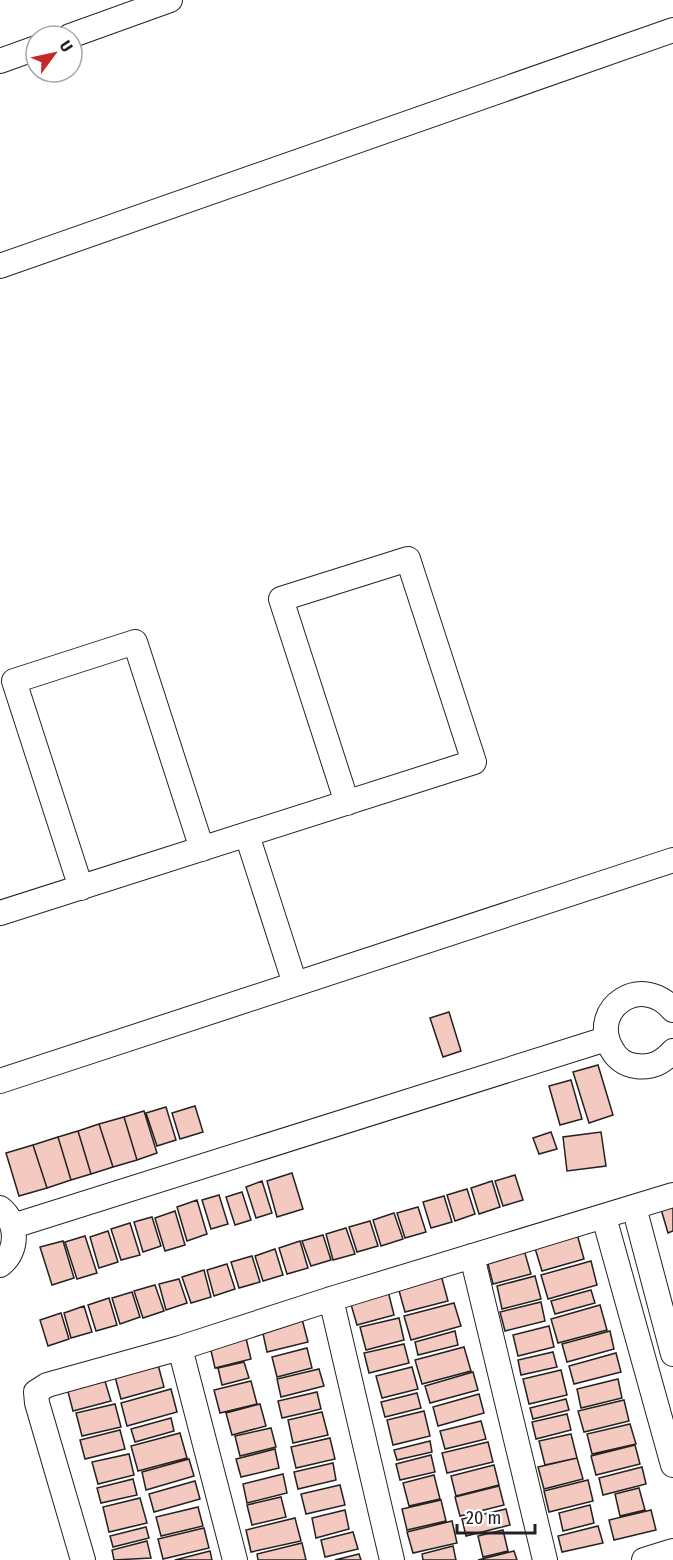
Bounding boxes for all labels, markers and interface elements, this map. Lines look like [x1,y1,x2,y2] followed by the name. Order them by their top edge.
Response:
[24,24,84,84] north arrow
[56,37,77,55] text: U
[457,1497,535,1535] scale bar
[466,1507,501,1529] text: 20 m

